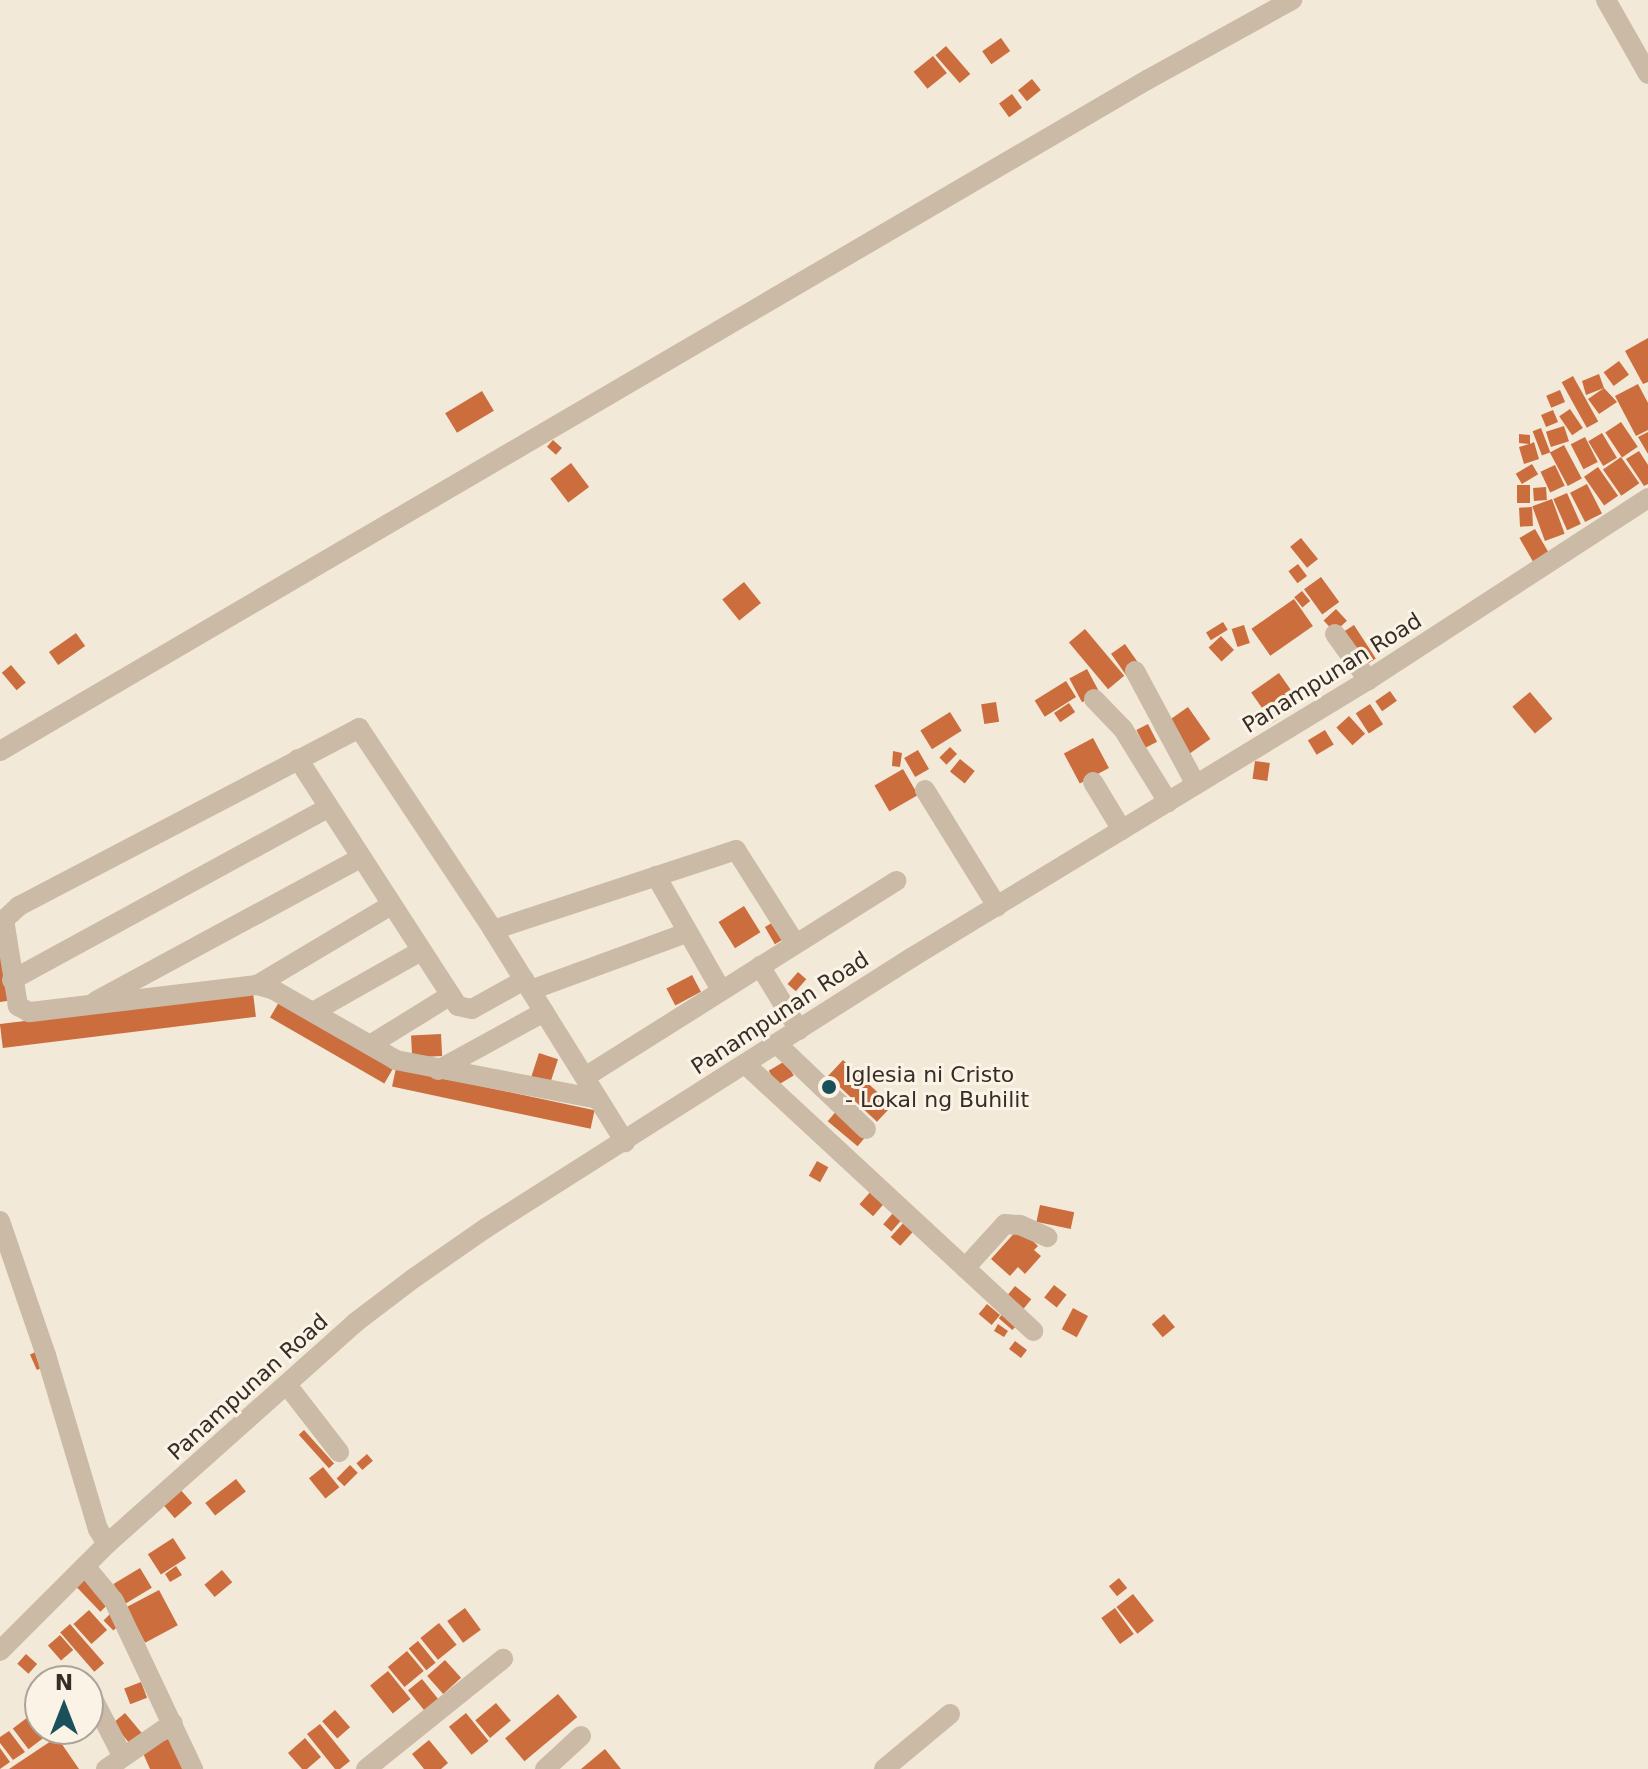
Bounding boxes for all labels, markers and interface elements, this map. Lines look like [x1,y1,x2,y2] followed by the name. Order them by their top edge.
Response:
[1238,607,1426,739] street label: Panampunan Road
[686,946,874,1080] street label: Panampunan Road
[845,1061,1029,1112] place label: Iglesia ni Cristo - Lokal ng Buhilit
[820,1078,838,1096] marker: Iglesia ni Cristo - Lokal ng Buhilit
[163,1308,333,1466] street label: Panampunan Road
[24,1665,104,1745] north arrow
[55,1670,73,1695] text: N

